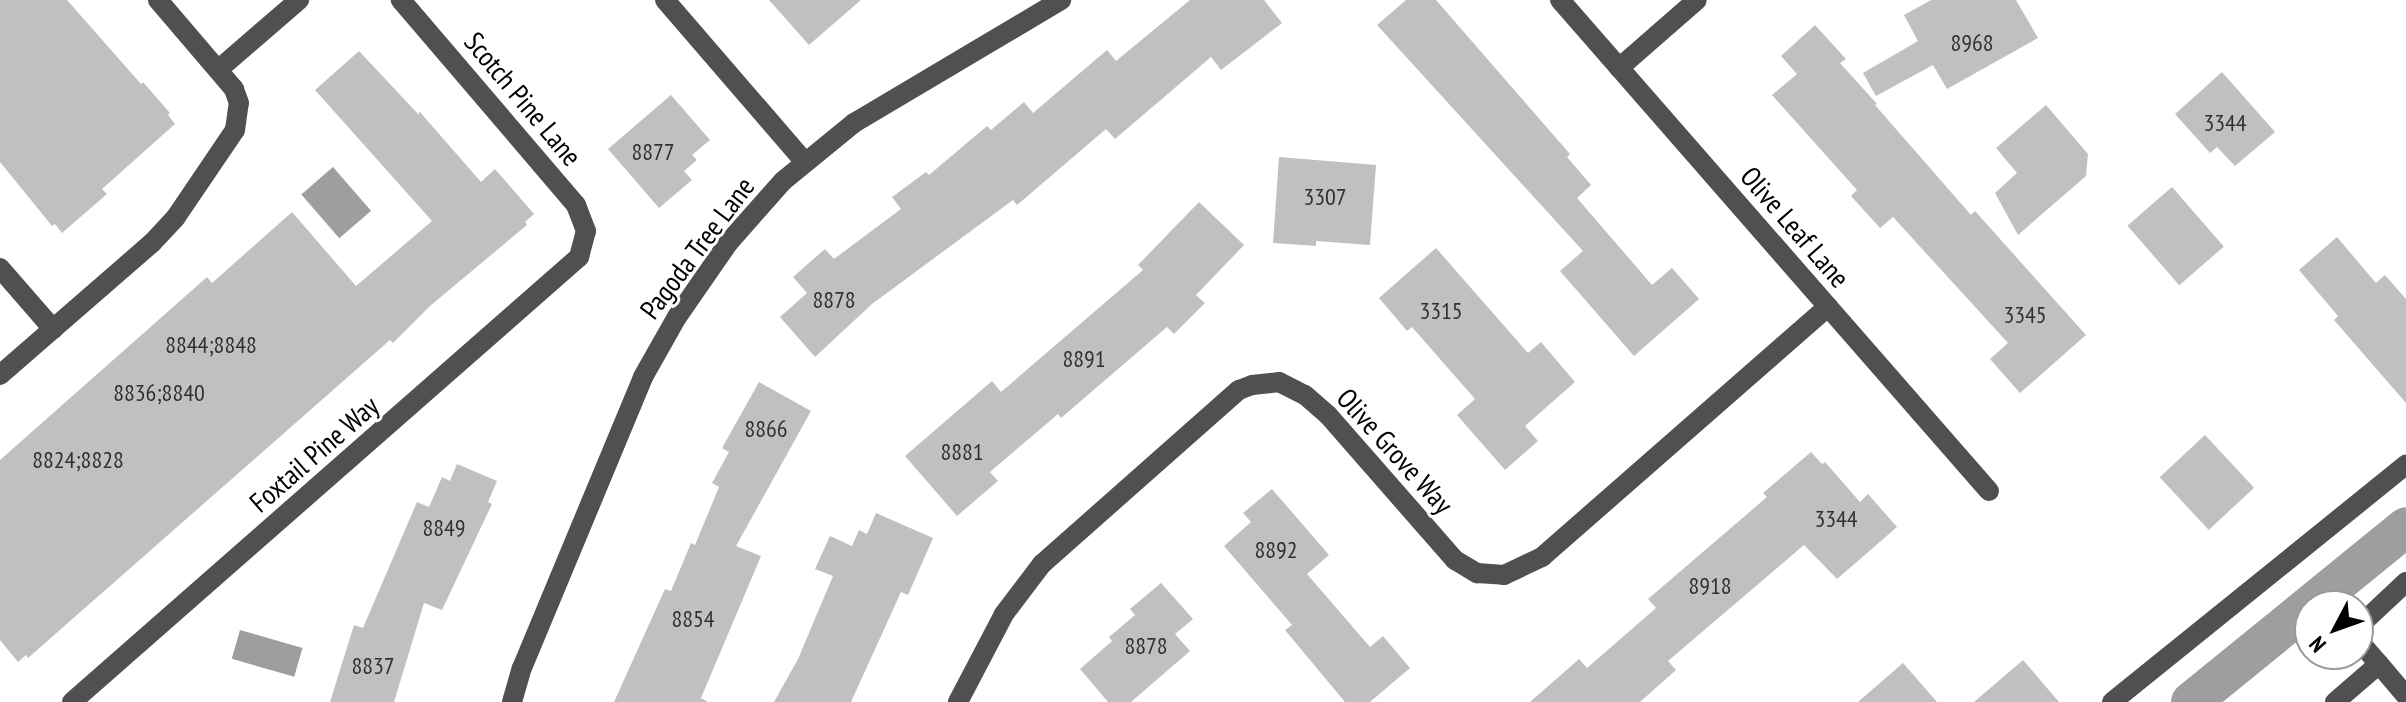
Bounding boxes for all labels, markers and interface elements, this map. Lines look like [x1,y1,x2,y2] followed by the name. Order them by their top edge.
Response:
[457,25,589,173] street label: Scotch Pine Lane
[1950,29,1994,57] house number: 8968
[2203,109,2247,137] house number: 3344
[631,138,675,166] house number: 8877
[1733,160,1857,294] street label: Olive Leaf Lane
[633,170,761,326] street label: Pagoda Tree Lane
[1303,183,1347,211] house number: 3307
[812,286,856,314] house number: 8878
[1419,297,1463,325] house number: 3315
[2003,301,2047,329] house number: 3345
[165,331,257,359] house number: 8844;8848
[1062,345,1106,373] house number: 8891
[113,379,205,407] house number: 8836;8840
[1330,381,1460,521] street label: Olive Grove Way
[243,389,385,519] street label: Foxtail Pine Way
[744,415,788,443] house number: 8866
[940,438,984,466] house number: 8881
[32,446,124,474] house number: 8824;8828
[1814,505,1858,533] house number: 3344
[422,514,466,542] house number: 8849
[1254,536,1298,564] house number: 8892
[1688,572,1732,600] house number: 8918
[2294,590,2374,670] north arrow
[671,605,715,633] house number: 8854
[2303,631,2332,658] text: N
[1124,632,1168,660] house number: 8878
[351,652,395,680] house number: 8837

